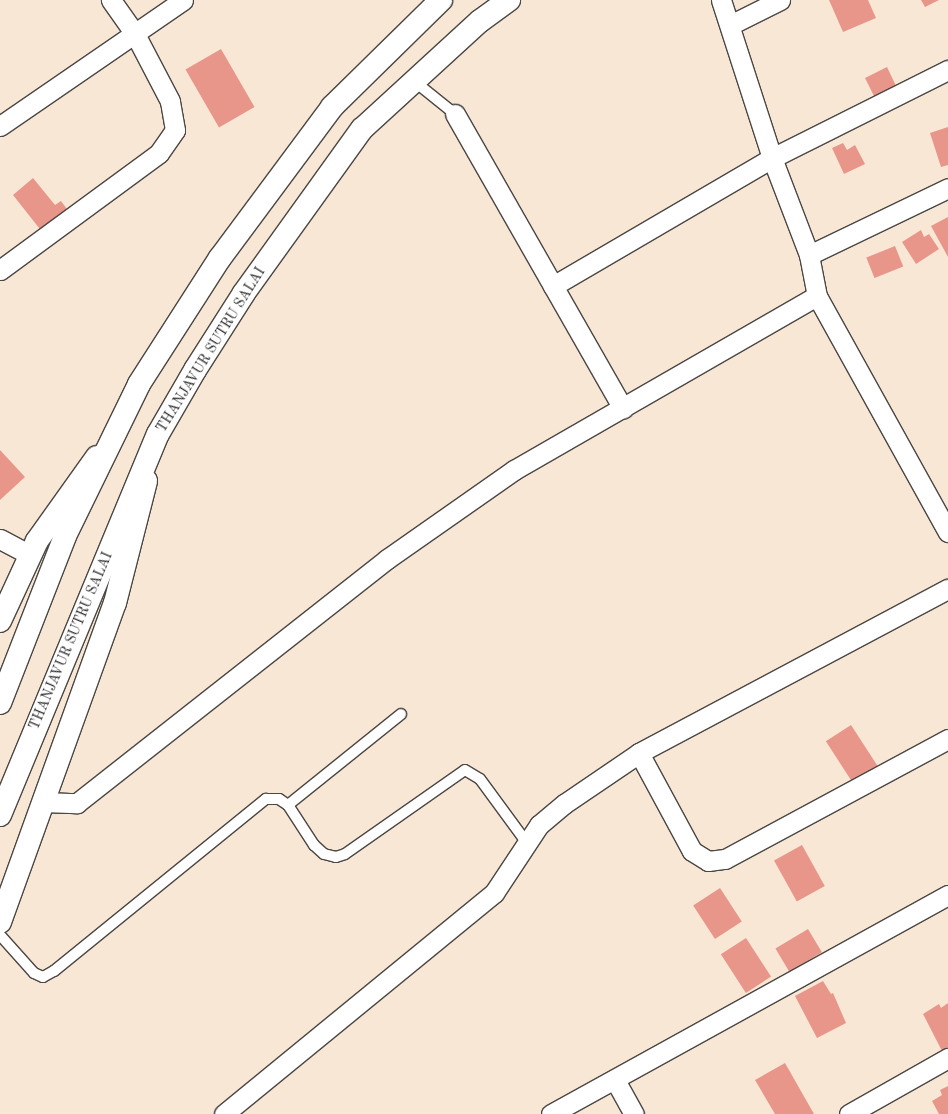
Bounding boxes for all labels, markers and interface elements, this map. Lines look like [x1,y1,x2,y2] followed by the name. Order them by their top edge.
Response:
[153,264,269,436] street label: THANJAVUR SUTRU SALAI
[26,550,116,732] street label: THANJAVUR SUTRU SALAI

